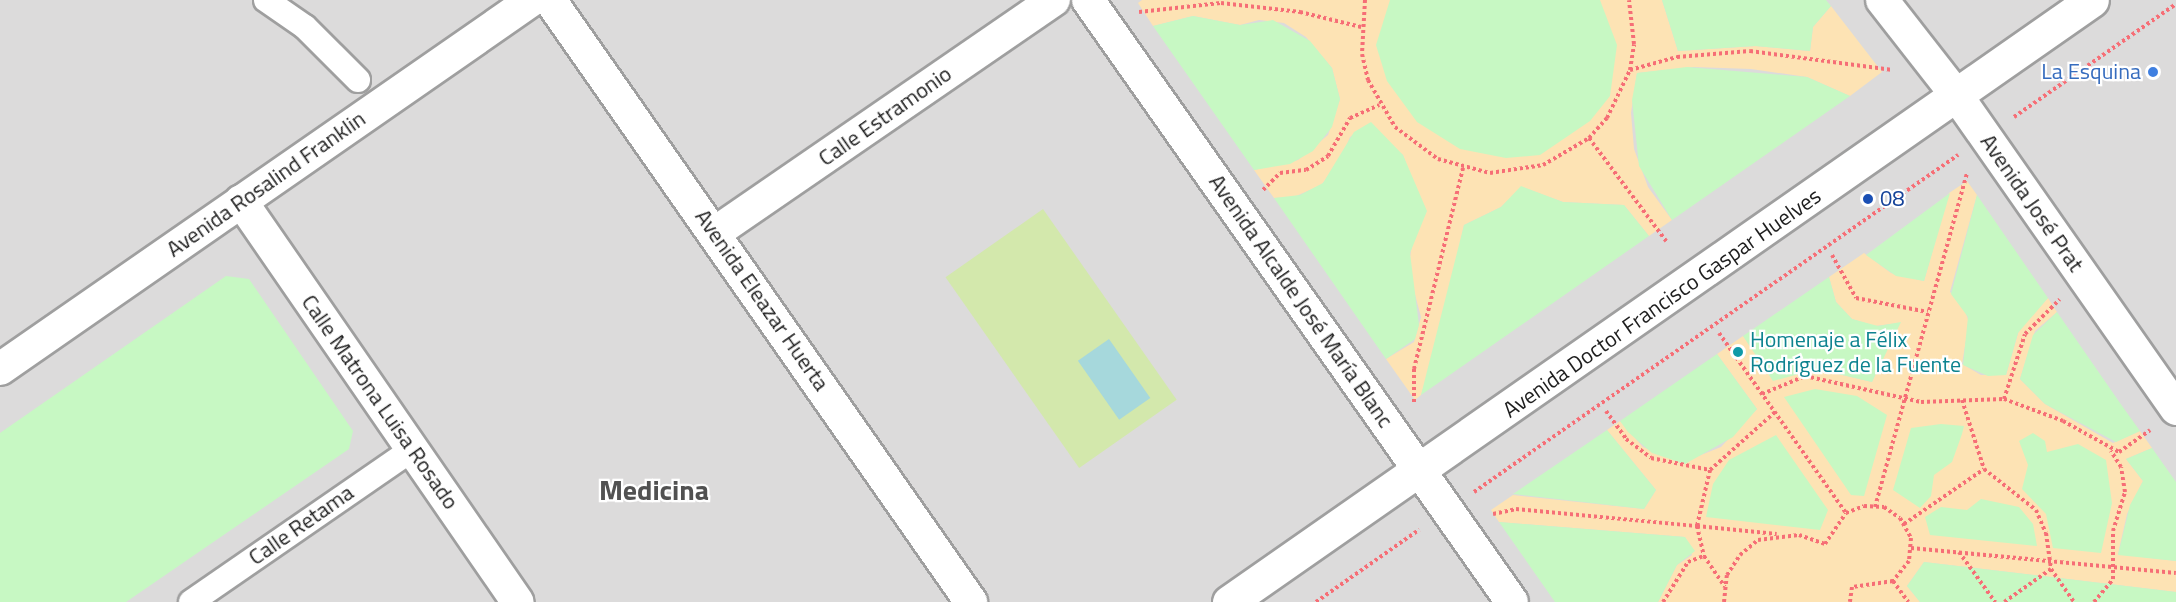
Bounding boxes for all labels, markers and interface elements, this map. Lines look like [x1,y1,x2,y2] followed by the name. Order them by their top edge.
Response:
[2041,59,2141,85] place label: La Esquina
[813,60,957,172] street label: Calle Estramonio
[2146,65,2160,79] marker: La Esquina
[162,105,370,263] street label: Avenida Rosalind Franklin
[1975,129,2089,277] street label: Avenida José Prat
[1203,169,1399,433] street label: Avenida Alcalde José María Blanc
[1498,183,1826,423] street label: Avenida Doctor Francisco Gaspar Huelves
[1880,186,1905,212] place label: 08
[1861,192,1875,206] marker: 08
[689,204,835,396] street label: Avenida Eleazar Huerta
[296,290,464,514] street label: Calle Matrona Luisa Rosado
[1750,326,1961,378] place label: Homenaje a Félix Rodríguez de la Fuente
[1731,345,1745,359] marker: Homenaje a Félix Rodríguez de la Fuente
[599,473,709,507] district label: Medicina
[244,479,358,571] street label: Calle Retama

